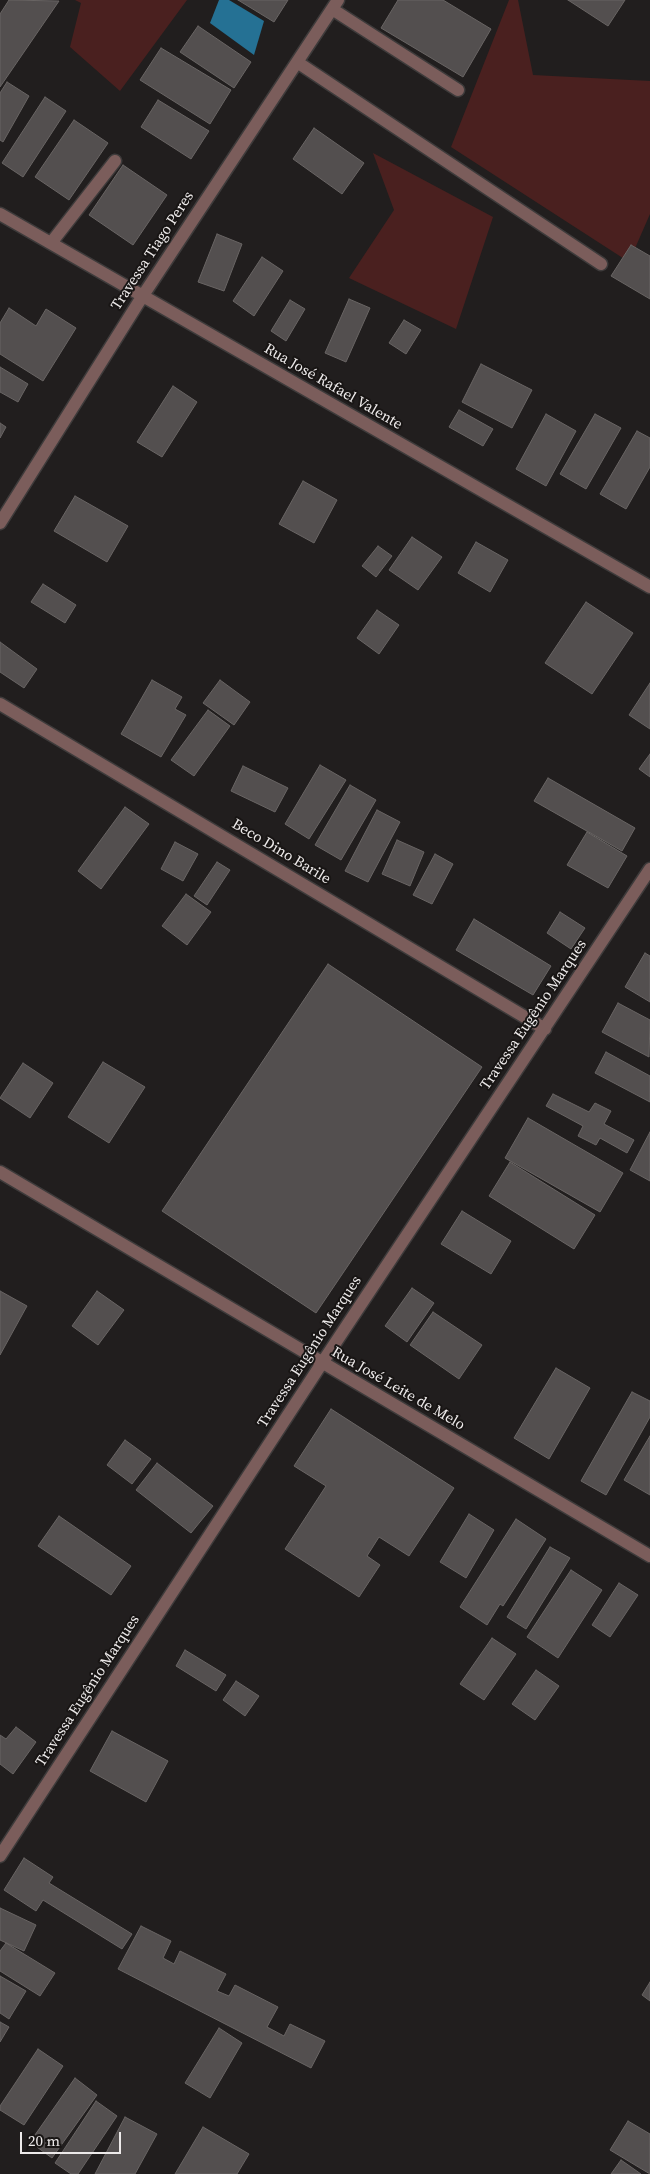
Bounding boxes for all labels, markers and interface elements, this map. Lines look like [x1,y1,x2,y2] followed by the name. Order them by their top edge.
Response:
[108,188,198,314] street label: Travessa Tiago Peres
[261,340,405,434] street label: Rua José Rafael Valente
[228,815,334,889] street label: Beco Dino Barile
[477,936,591,1094] street label: Travessa Eugênio Marques
[254,1273,366,1431] street label: Travessa Eugênio Marques
[328,1343,468,1435] street label: Rua José Leite de Melo
[32,1612,144,1770] street label: Travessa Eugênio Marques
[22,2122,124,2154] scale bar
[28,2130,60,2151] text: 20 m

